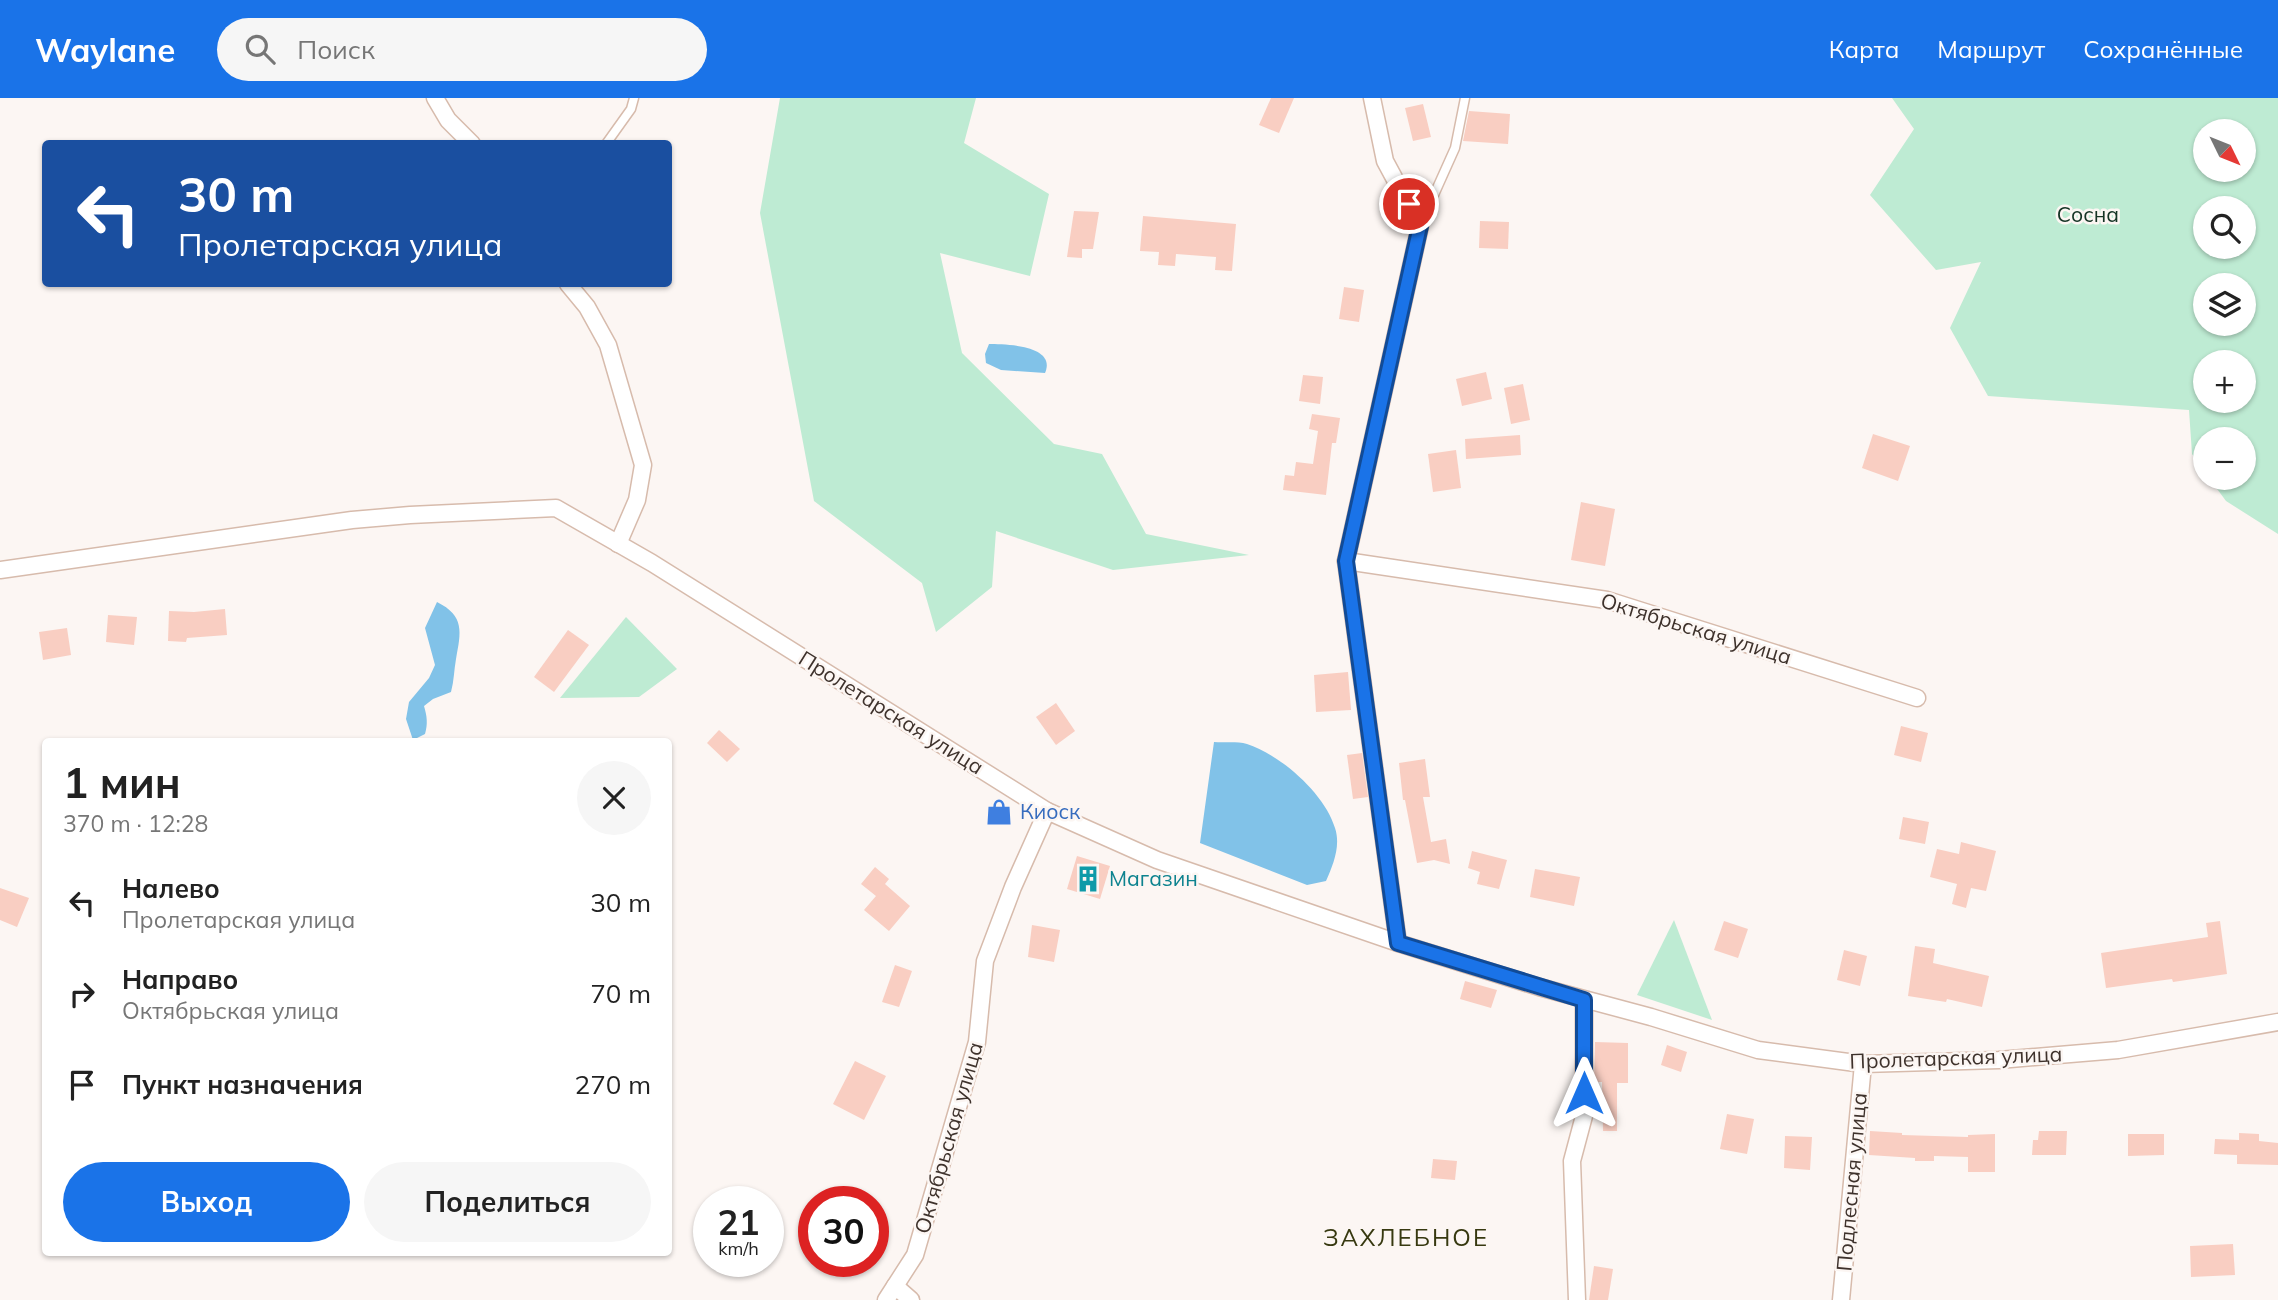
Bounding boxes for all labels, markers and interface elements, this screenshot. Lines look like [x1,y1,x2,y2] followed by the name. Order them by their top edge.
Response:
[217,18,707,81] search box
[35,29,175,70] text: Waylane
[241,30,279,68] icon: search
[297,33,375,66] text: Поиск
[1829,34,1899,64] text: Карта
[1937,34,2045,64] text: Маршрут
[2083,34,2243,64] text: Сохранённые
[2193,119,2256,182] north arrow
[2193,119,2256,490] map controls
[178,163,294,224] text: 30 m
[63,168,154,259] icon: left
[1379,174,1439,234] pin
[1390,185,1428,223] icon: arrive
[2193,196,2256,259] button: search
[2057,201,2119,227] park label: Сосна
[178,224,502,264] text: Пролетарская улица
[2193,273,2256,336] button: layers
[2193,350,2256,413] button: +
[2193,427,2256,490] button: −
[1598,587,1795,669] street label: Октябрьская улица
[794,645,989,780] street label: Пролетарская улица
[63,756,181,809] text: 1 мин
[577,761,651,835] button: close
[984,797,1014,827] shop icon: Киоск
[1020,798,1081,824] place label: Киоск
[63,809,208,838] text: 370 m · 12:28
[1073,864,1103,894] building icon: Магазин
[1109,865,1198,891] place label: Магазин
[122,872,220,905] text: Налево
[63,884,101,922] icon: left
[590,886,651,919] text: 30 m
[122,905,355,934] text: Пролетарская улица
[122,963,238,996] text: Направо
[63,975,101,1013] icon: right
[590,977,651,1010] text: 70 m
[122,996,339,1025] text: Октябрьская улица
[908,1039,988,1237] street label: Октябрьская улица
[1849,1040,2063,1074] street label: Пролетарская улица
[1547,1056,1621,1130] position arrow
[63,1066,101,1104] icon: arrive
[122,1068,363,1101] text: Пункт назначения
[575,1068,651,1101] text: 270 m
[1830,1092,1872,1272] street label: Подлесная улица
[63,1162,350,1242] button: Выход
[364,1162,651,1242] button: Поделиться
[798,1186,889,1277] speed limit sign: 30
[717,1200,760,1244] text: 21
[1323,1222,1489,1252] district label: ЗАХЛЕБНОЕ
[718,1237,759,1260] text: km/h

